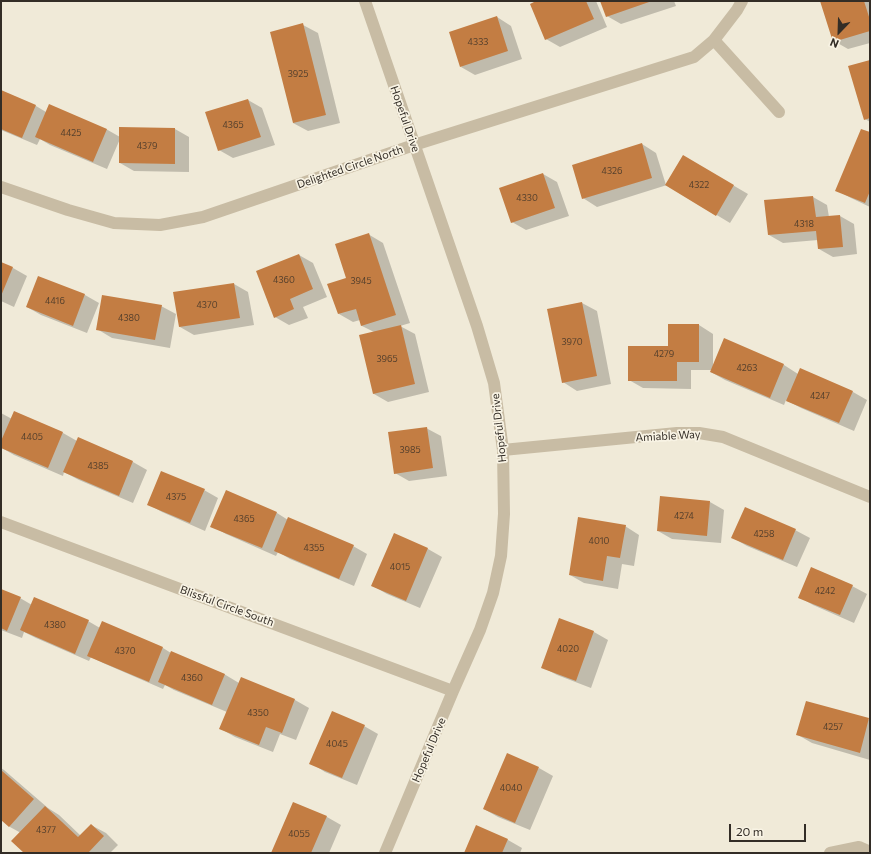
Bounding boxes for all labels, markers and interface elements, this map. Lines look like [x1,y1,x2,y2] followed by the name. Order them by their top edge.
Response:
[819,12,859,52] north arrow
[828,36,840,51] text: N
[468,37,488,47] house number: 4333
[288,69,308,79] house number: 3925
[388,84,422,154] street label: Hopeful Drive
[222,120,244,130] house number: 4365
[61,128,81,138] house number: 4425
[137,141,157,151] house number: 4379
[295,143,405,191] street label: Delighted Circle North
[602,166,622,176] house number: 4326
[689,180,709,190] house number: 4322
[516,193,538,203] house number: 4330
[794,219,814,229] house number: 4318
[273,275,295,285] house number: 4360
[350,276,372,286] house number: 3945
[45,296,65,306] house number: 4416
[196,300,218,310] house number: 4370
[118,313,140,323] house number: 4380
[561,337,583,347] house number: 3970
[654,349,674,359] house number: 4279
[376,354,398,364] house number: 3965
[737,363,757,373] house number: 4263
[810,391,830,401] house number: 4247
[489,393,509,463] street label: Hopeful Drive
[635,428,701,444] street label: Amiable Way
[21,432,43,442] house number: 4405
[399,445,421,455] house number: 3985
[87,461,109,471] house number: 4385
[166,492,186,502] house number: 4375
[674,511,694,521] house number: 4274
[233,514,255,524] house number: 4365
[754,529,774,539] house number: 4258
[589,536,609,546] house number: 4010
[304,543,324,553] house number: 4355
[390,562,410,572] house number: 4015
[178,583,276,629] street label: Blissful Circle South
[815,586,835,596] house number: 4242
[44,620,66,630] house number: 4380
[557,644,579,654] house number: 4020
[114,646,136,656] house number: 4370
[181,673,203,683] house number: 4360
[247,708,269,718] house number: 4350
[409,716,449,784] street label: Hopeful Drive
[823,722,843,732] house number: 4257
[326,739,348,749] house number: 4045
[500,783,522,793] house number: 4040
[731,816,808,842] scale bar
[736,824,763,838] text: 20 m
[36,825,56,835] house number: 4377
[288,829,310,839] house number: 4055

